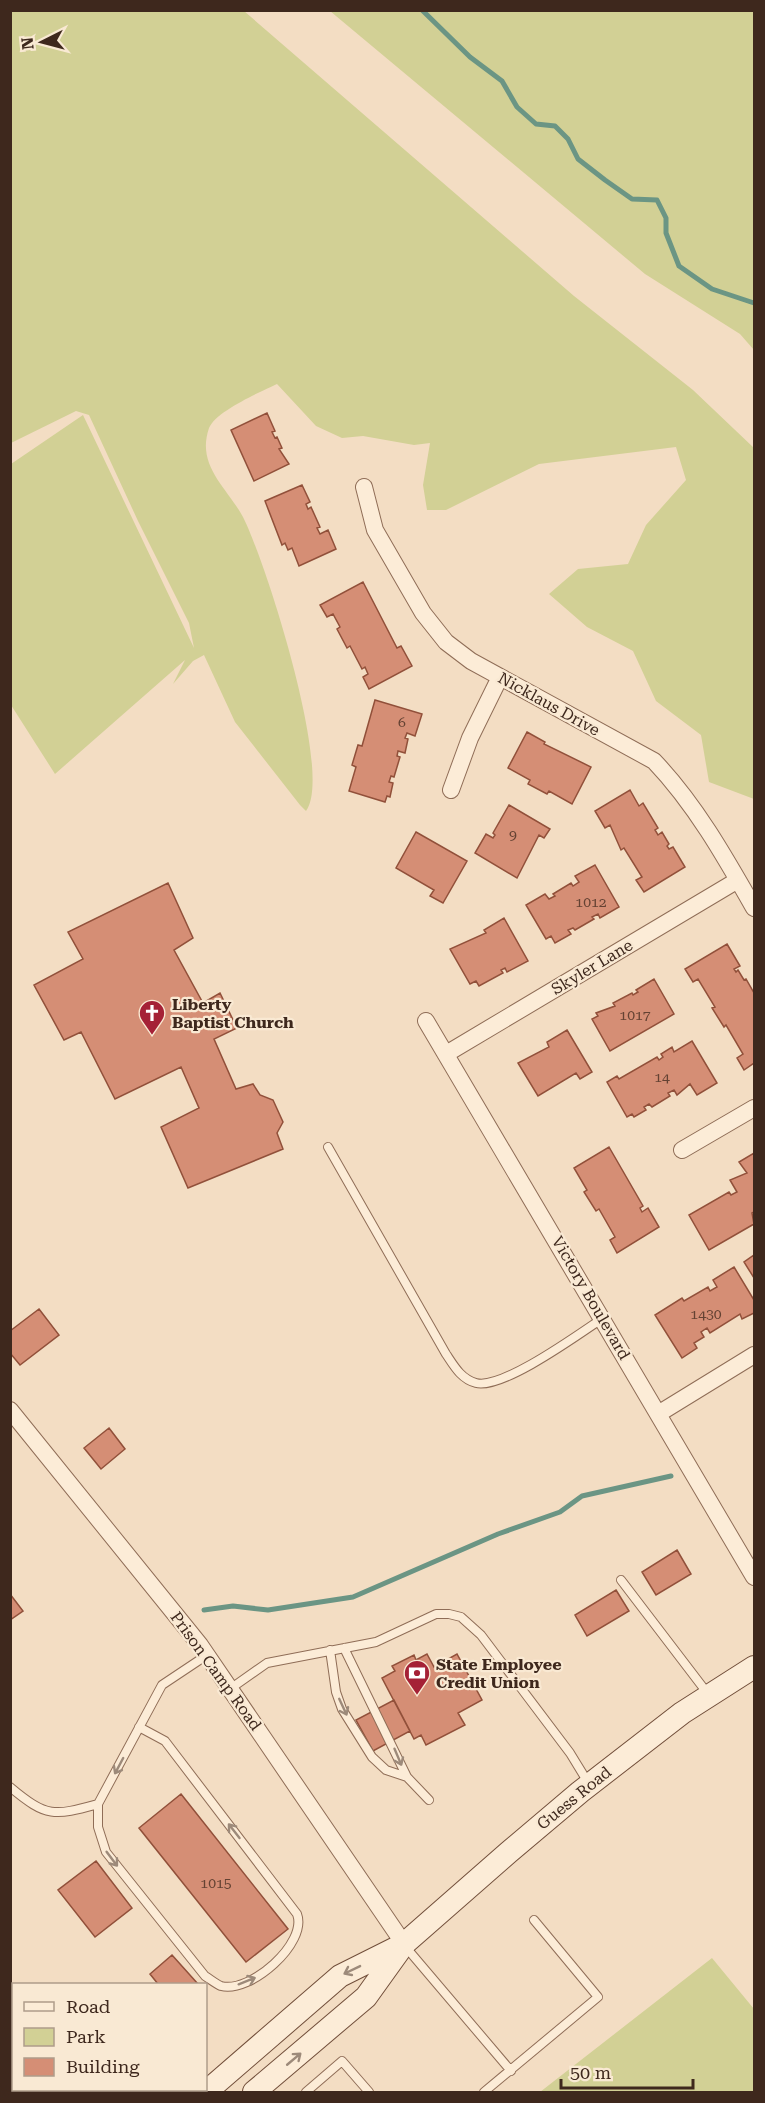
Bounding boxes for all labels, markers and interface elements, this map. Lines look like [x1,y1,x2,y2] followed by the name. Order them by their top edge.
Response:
[12,12,72,72] north arrow
[17,36,38,51] text: N
[495,668,603,740] street label: Nicklaus Drive
[398,714,406,730] house number: 6
[509,827,517,843] house number: 9
[575,894,607,910] house number: 1012
[548,935,636,999] street label: Skyler Lane
[172,995,294,1032] place label: Liberty Baptist Church
[137,998,167,1036] church icon: Liberty Baptist Church
[619,1007,651,1023] house number: 1017
[654,1069,670,1085] house number: 14
[548,1233,634,1363] street label: Victory Boulevard
[690,1306,722,1322] house number: 1430
[166,1608,266,1734] street label: Prison Camp Road
[436,1655,562,1692] place label: State Employee Credit Union
[402,1658,432,1696] bank icon: State Employee Credit Union
[337,1698,349,1716] one-way arrow
[393,1747,404,1765] one-way arrow
[113,1756,124,1774] one-way arrow
[533,1762,615,1834] street label: Guess Road
[228,1823,241,1839] one-way arrow
[106,1851,119,1867] one-way arrow
[200,1875,232,1891] house number: 1015
[343,1965,361,1977] one-way arrow
[238,1975,256,1986] one-way arrow
[12,1983,207,2091] legend
[66,1996,111,2017] text: Road
[66,2026,106,2047] text: Park
[286,2052,302,2065] one-way arrow
[561,2052,693,2090] scale bar
[66,2056,140,2077] text: Building
[570,2062,611,2083] text: 50 m

